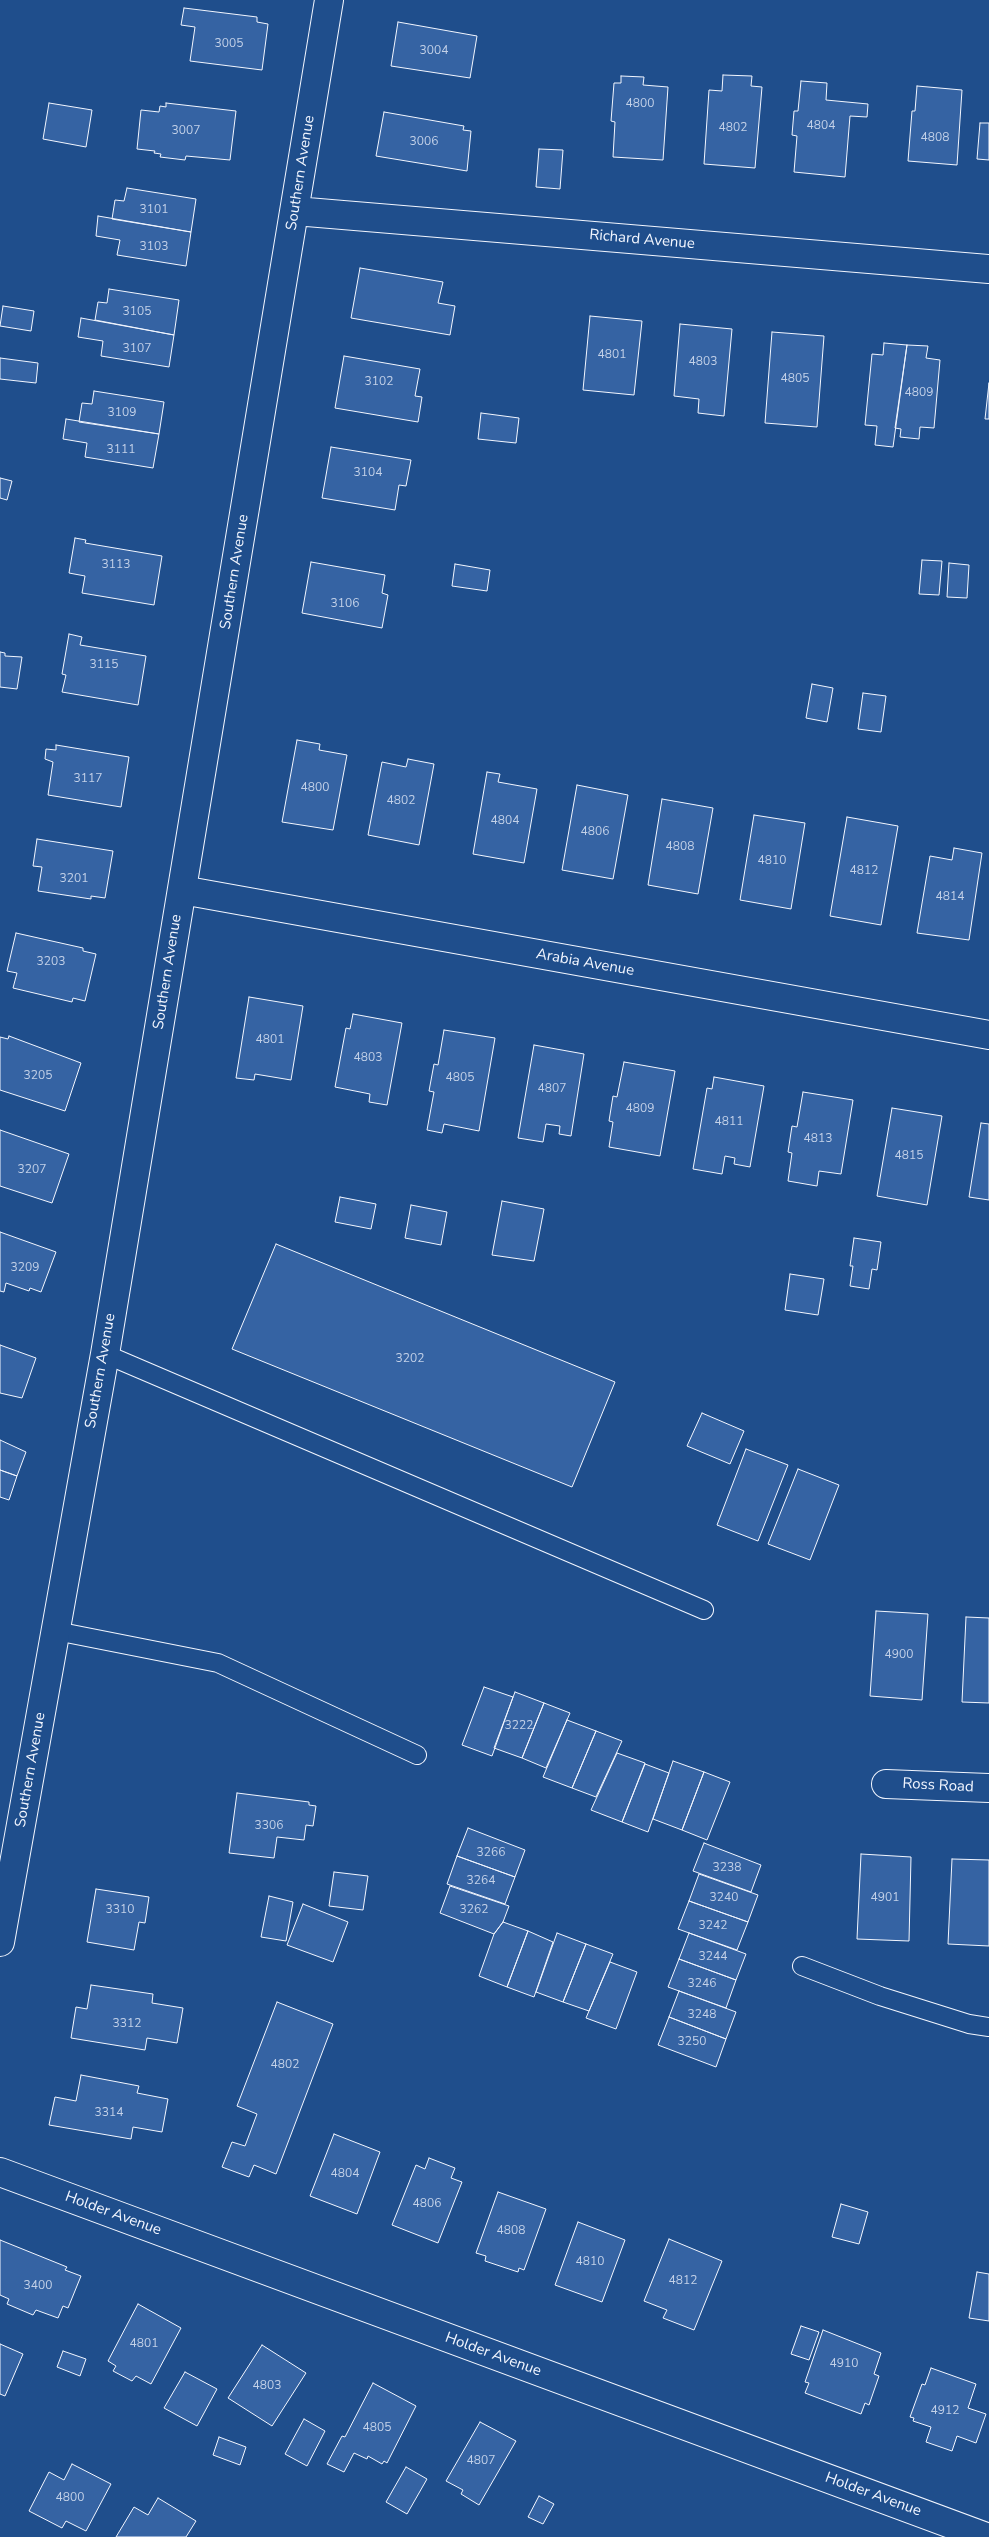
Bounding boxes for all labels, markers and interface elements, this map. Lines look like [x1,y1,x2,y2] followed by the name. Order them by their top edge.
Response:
[215,37,243,51] house number: 3005
[420,44,448,58] house number: 3004
[626,97,654,111] house number: 4800
[283,114,319,232] street label: Southern Avenue
[807,119,835,133] house number: 4804
[719,121,747,135] house number: 4802
[172,124,200,138] house number: 3007
[921,131,949,145] house number: 4808
[410,135,438,149] house number: 3006
[140,203,168,217] house number: 3101
[588,226,696,254] street label: Richard Avenue
[140,240,168,254] house number: 3103
[123,305,151,319] house number: 3105
[123,342,151,356] house number: 3107
[598,348,626,362] house number: 4801
[689,355,717,369] house number: 4803
[781,372,809,386] house number: 4805
[365,375,393,389] house number: 3102
[905,386,933,400] house number: 4809
[108,406,136,420] house number: 3109
[107,443,135,457] house number: 3111
[354,466,382,480] house number: 3104
[217,513,253,631] street label: Southern Avenue
[102,558,130,572] house number: 3113
[331,597,359,611] house number: 3106
[90,658,118,672] house number: 3115
[74,772,102,786] house number: 3117
[301,781,329,795] house number: 4800
[387,794,415,808] house number: 4802
[491,814,519,828] house number: 4804
[581,825,609,839] house number: 4806
[666,840,694,854] house number: 4808
[758,854,786,868] house number: 4810
[850,864,878,878] house number: 4812
[60,872,88,886] house number: 3201
[936,890,964,904] house number: 4814
[150,913,186,1031] street label: Southern Avenue
[535,946,635,980] street label: Arabia Avenue
[37,955,65,969] house number: 3203
[256,1033,284,1047] house number: 4801
[354,1051,382,1065] house number: 4803
[24,1069,52,1083] house number: 3205
[446,1071,474,1085] house number: 4805
[538,1082,566,1096] house number: 4807
[626,1102,654,1116] house number: 4809
[715,1115,743,1129] house number: 4811
[804,1132,832,1146] house number: 4813
[895,1149,923,1163] house number: 4815
[18,1163,46,1177] house number: 3207
[11,1261,39,1275] house number: 3209
[82,1312,120,1430] street label: Southern Avenue
[396,1352,424,1366] house number: 3202
[885,1648,913,1662] house number: 4900
[12,1711,50,1829] street label: Southern Avenue
[505,1719,533,1733] house number: 3222
[902,1775,974,1797] street label: Ross Road
[255,1819,283,1833] house number: 3306
[477,1846,505,1860] house number: 3266
[713,1861,741,1875] house number: 3238
[467,1874,495,1888] house number: 3264
[710,1891,738,1905] house number: 3240
[871,1891,899,1905] house number: 4901
[106,1903,134,1917] house number: 3310
[460,1903,488,1917] house number: 3262
[699,1919,727,1933] house number: 3242
[699,1950,727,1964] house number: 3244
[688,1977,716,1991] house number: 3246
[688,2008,716,2022] house number: 3248
[113,2017,141,2031] house number: 3312
[678,2035,706,2049] house number: 3250
[271,2058,299,2072] house number: 4802
[95,2106,123,2120] house number: 3314
[331,2167,359,2181] house number: 4804
[62,2188,164,2240] street label: Holder Avenue
[413,2197,441,2211] house number: 4806
[497,2224,525,2238] house number: 4808
[576,2255,604,2269] house number: 4810
[669,2274,697,2288] house number: 4812
[24,2279,52,2293] house number: 3400
[442,2329,544,2381] street label: Holder Avenue
[130,2337,158,2351] house number: 4801
[830,2357,858,2371] house number: 4910
[253,2379,281,2393] house number: 4803
[931,2404,959,2418] house number: 4912
[363,2421,391,2435] house number: 4805
[467,2454,495,2468] house number: 4807
[822,2469,924,2521] street label: Holder Avenue
[56,2491,84,2505] house number: 4800

